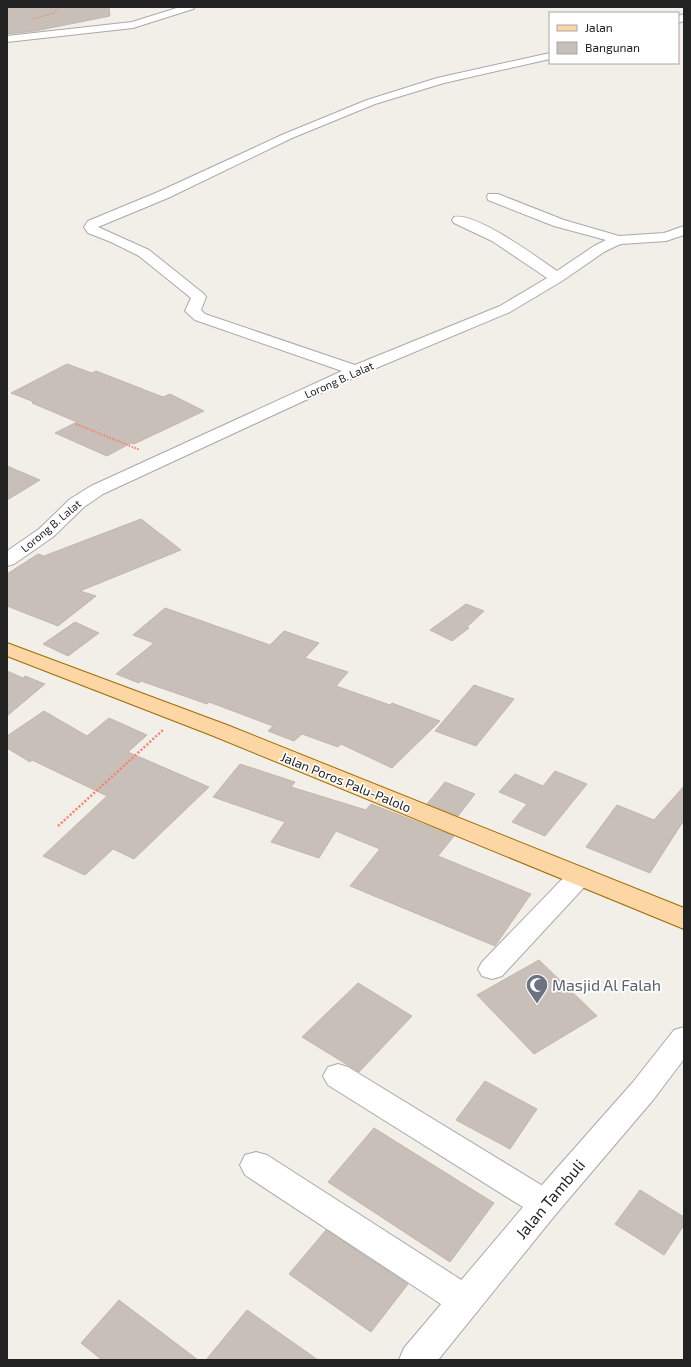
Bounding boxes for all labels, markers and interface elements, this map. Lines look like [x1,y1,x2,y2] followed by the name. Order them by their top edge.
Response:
[549,12,679,64] legend
[585,20,613,34] text: Jalan
[585,40,640,54] text: Bangunan
[302,358,375,401] street label: Lorong B. Lalat
[18,497,83,554] street label: Lorong B. Lalat
[279,749,413,815] street label: Jalan Poros Palu-Palolo
[524,972,550,1005] mosque icon: Masjid Al Falah
[552,975,661,995] place label: Masjid Al Falah
[511,1155,588,1242] street label: Jalan Tambuli

